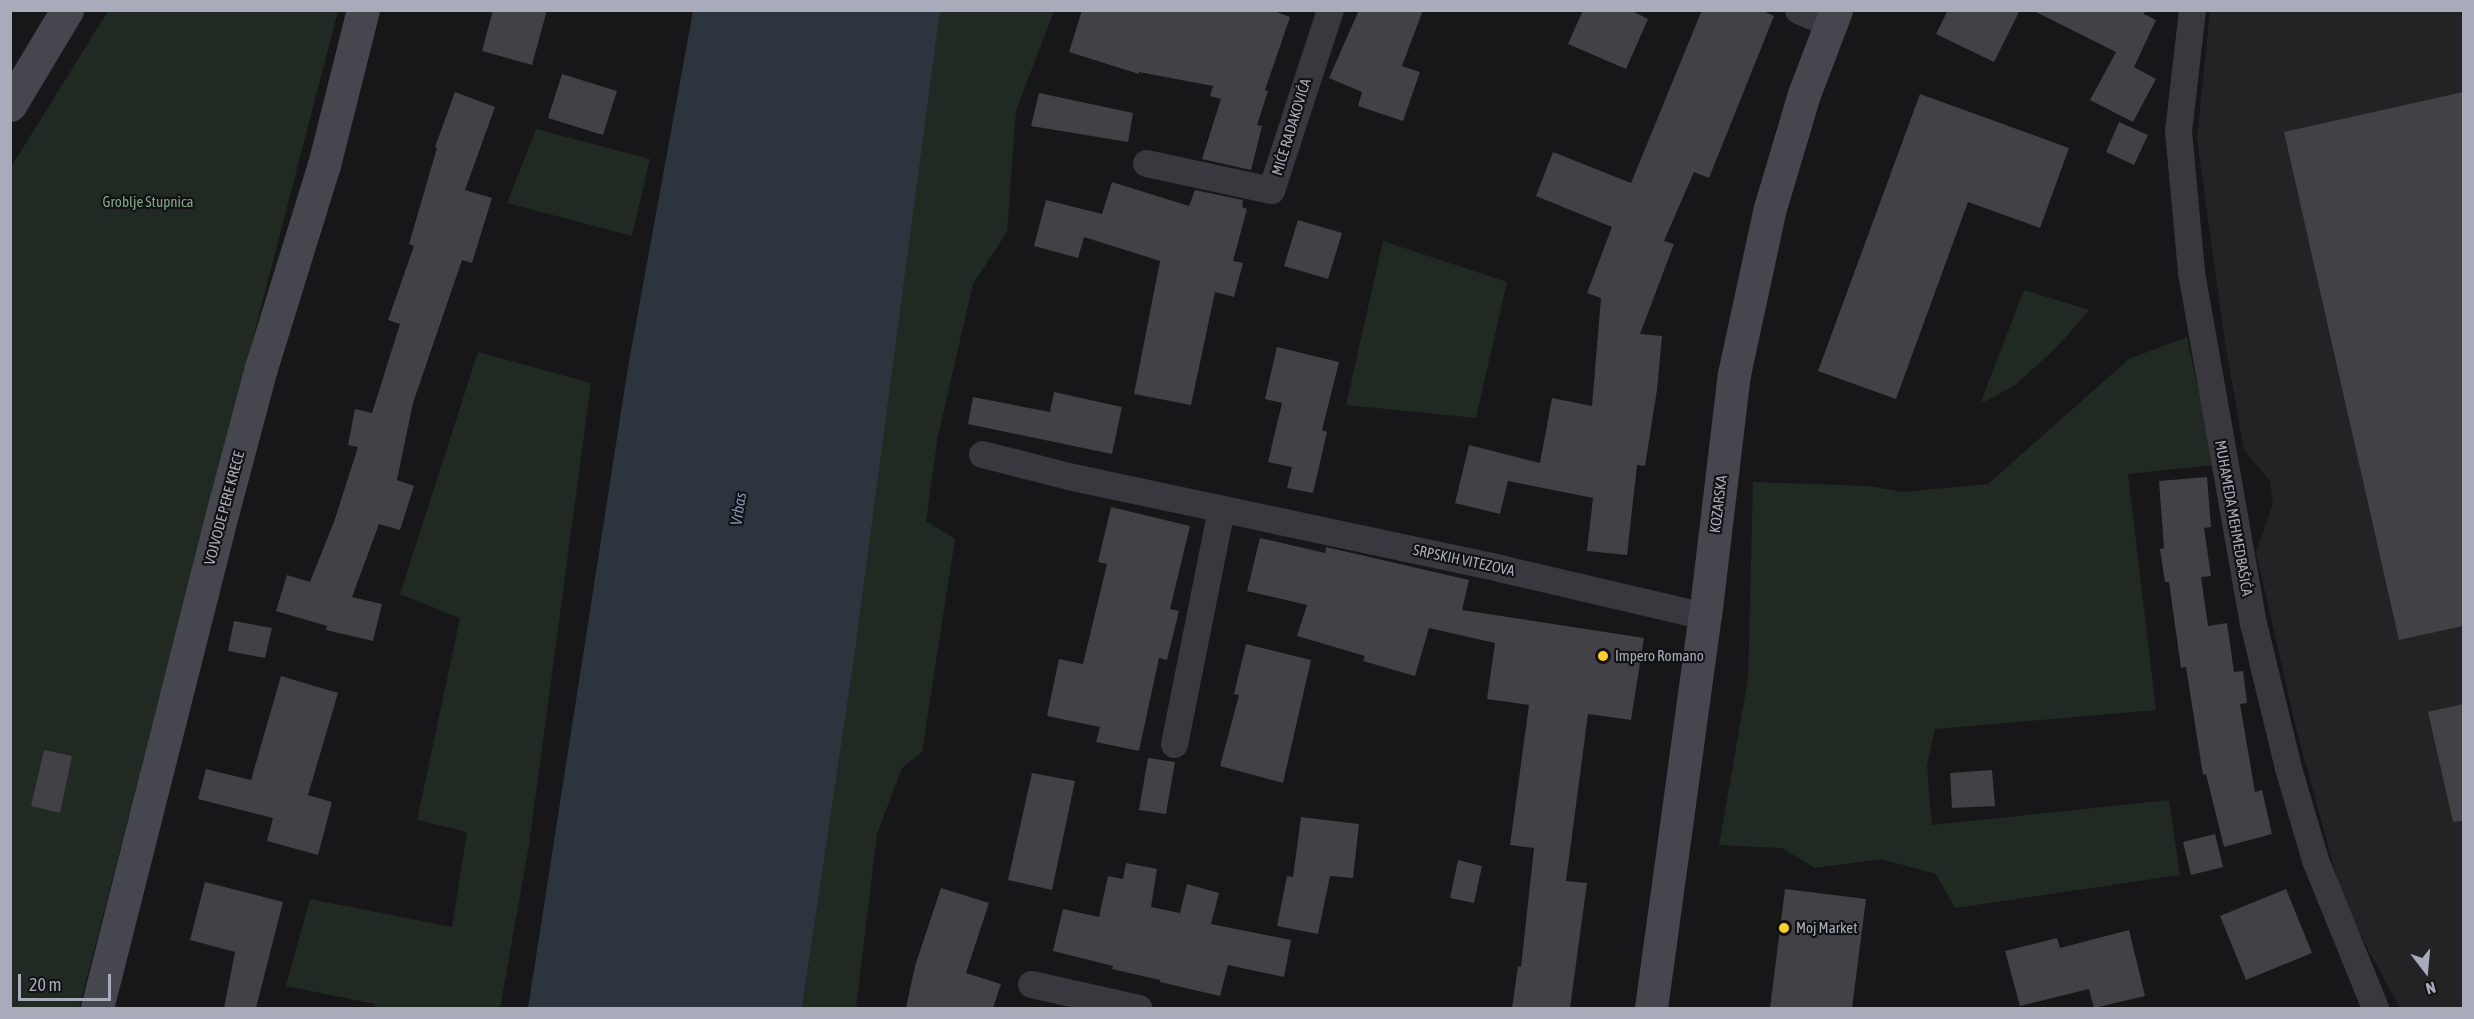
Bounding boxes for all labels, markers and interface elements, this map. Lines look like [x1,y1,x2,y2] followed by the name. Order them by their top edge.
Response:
[1268,76,1314,178] street label: MIĆE RADAKOVIĆA
[102,193,194,211] park label: Groblje Stupnica
[2211,439,2257,597] street label: MUHAMEDA MEHMEDBAŠIĆA
[200,449,248,567] street label: VOJVODE PERE KRECE
[1706,474,1730,534] street label: KOZARSKA
[726,491,750,527] water label: Vrbas
[1412,540,1516,580] street label: SRPSKIH VITEZOVA
[1615,647,1704,665] place label: Impero Romano
[1596,649,1610,663] marker: Impero Romano
[1796,919,1857,937] place label: Moj Market
[1777,921,1791,935] marker: Moj Market
[2396,941,2456,1001] north arrow
[21,962,114,1000] scale bar
[29,974,61,995] text: 20 m
[2424,978,2438,998] text: N

